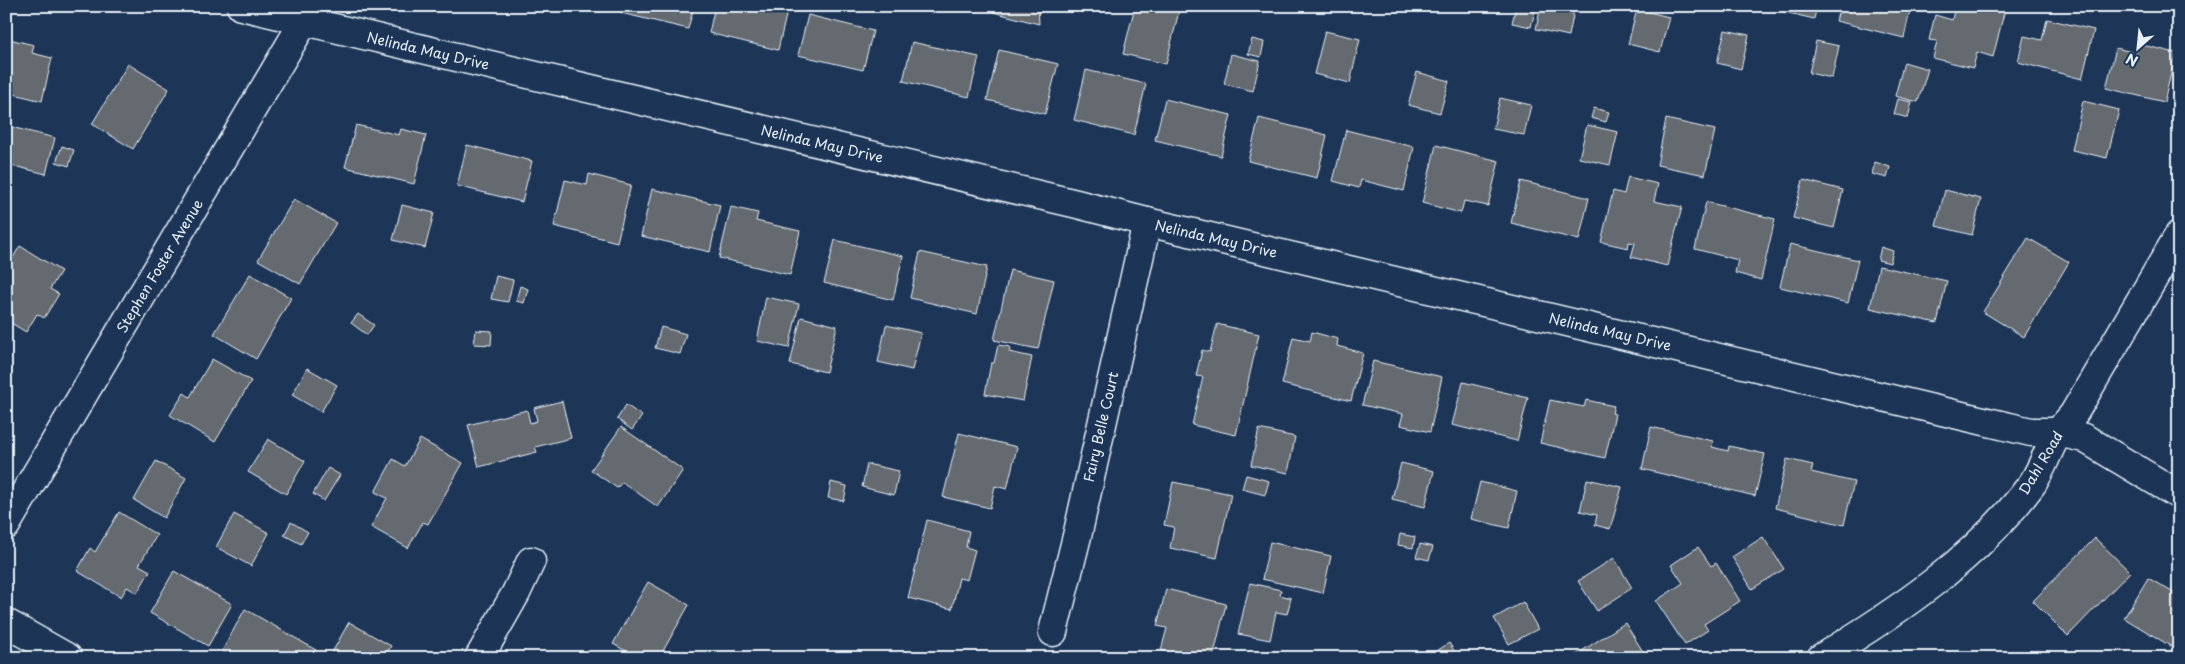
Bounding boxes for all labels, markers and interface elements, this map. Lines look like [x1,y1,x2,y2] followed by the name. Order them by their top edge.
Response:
[2112,22,2162,72] north arrow
[365,26,491,75] street label: Nelinda May Drive
[2122,48,2142,72] text: N
[759,119,885,168] street label: Nelinda May Drive
[111,195,208,337] street label: Stephen Foster Avenue
[1153,214,1279,263] street label: Nelinda May Drive
[1547,307,1673,356] street label: Nelinda May Drive
[1078,369,1123,484] street label: Fairy Belle Court
[2013,427,2068,499] street label: Dahl Road

